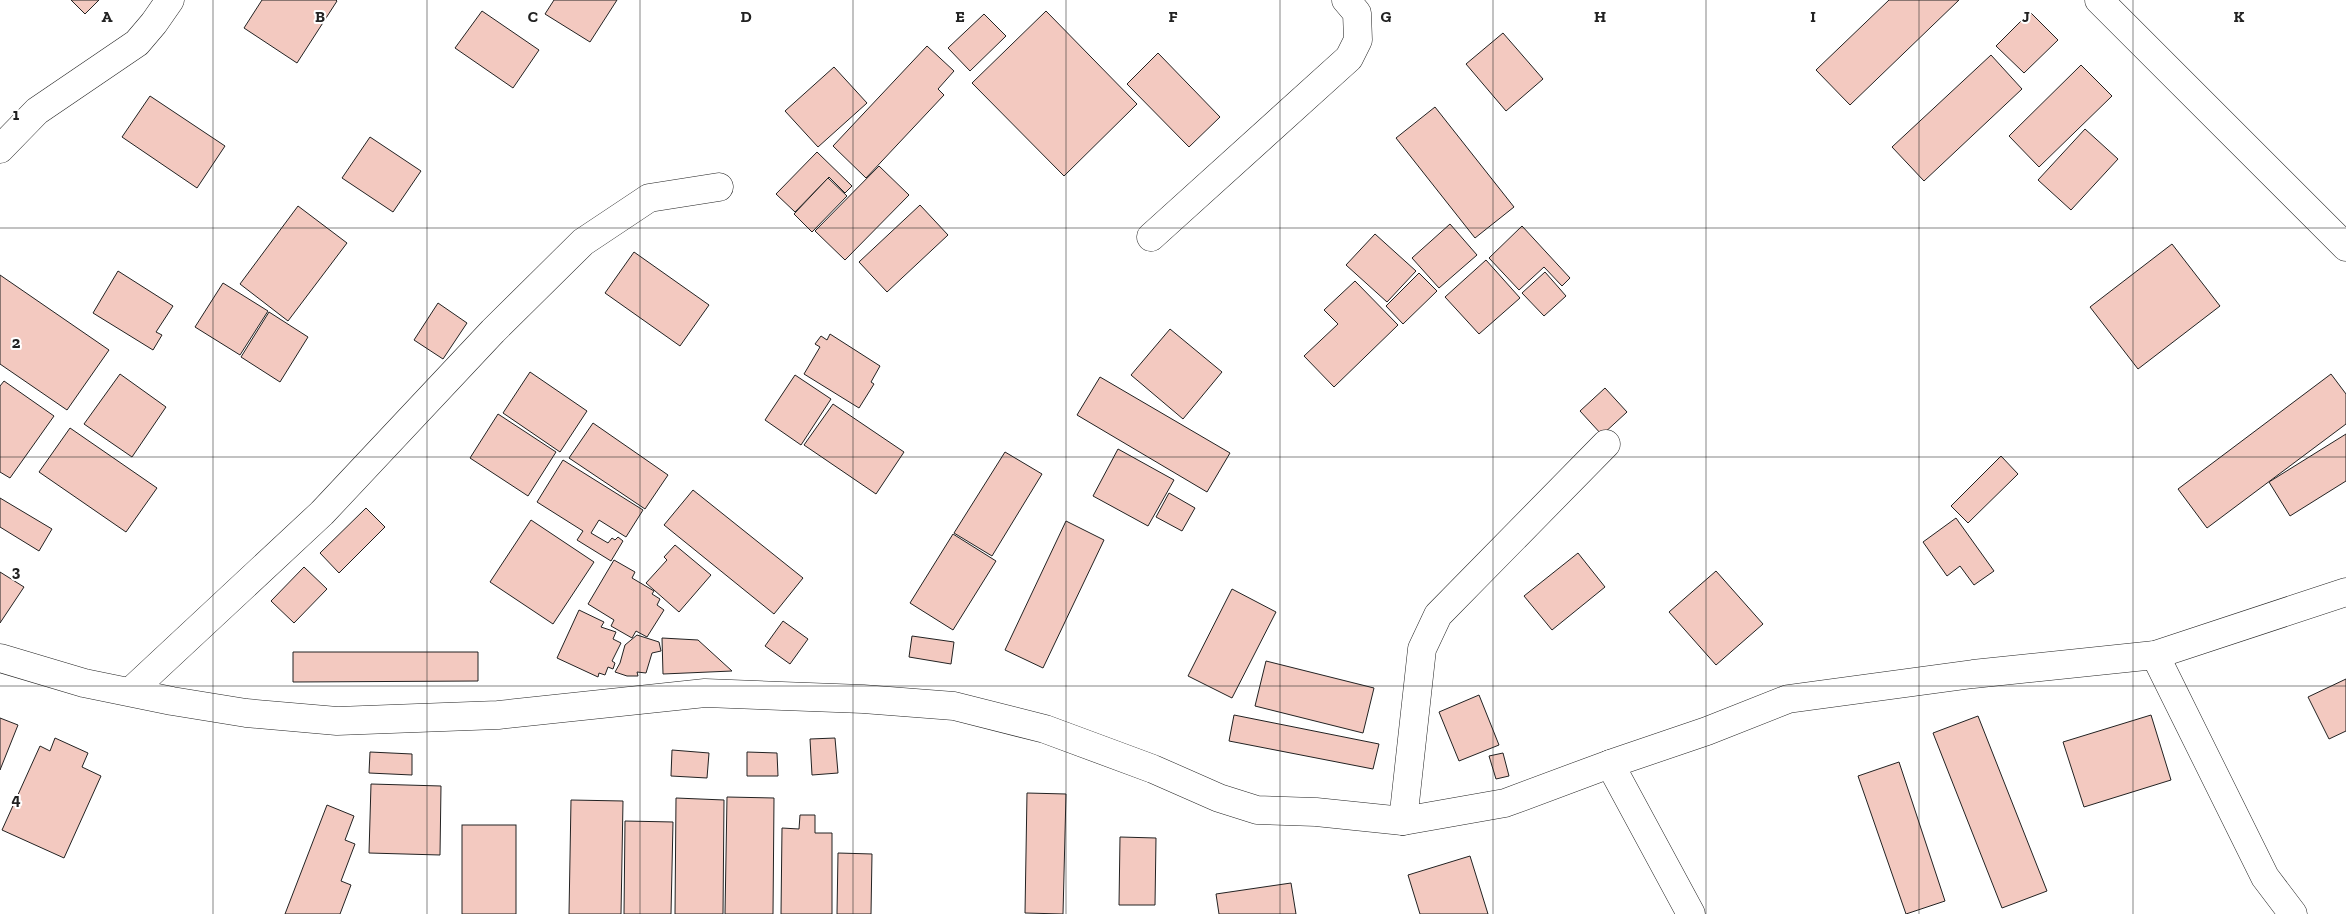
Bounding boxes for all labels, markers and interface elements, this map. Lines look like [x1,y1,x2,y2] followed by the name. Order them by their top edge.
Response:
[102,7,113,26] text: A
[315,7,325,26] text: B
[528,7,538,26] text: C
[740,7,752,26] text: D
[955,7,965,26] text: E
[1168,7,1178,26] text: F
[1381,7,1392,26] text: G
[1594,7,1606,26] text: H
[1810,7,1816,26] text: I
[2022,7,2030,26] text: J
[2234,7,2245,26] text: K
[13,105,20,124] text: 1
[12,333,21,352] text: 2
[12,562,21,581] text: 3
[11,790,21,809] text: 4

